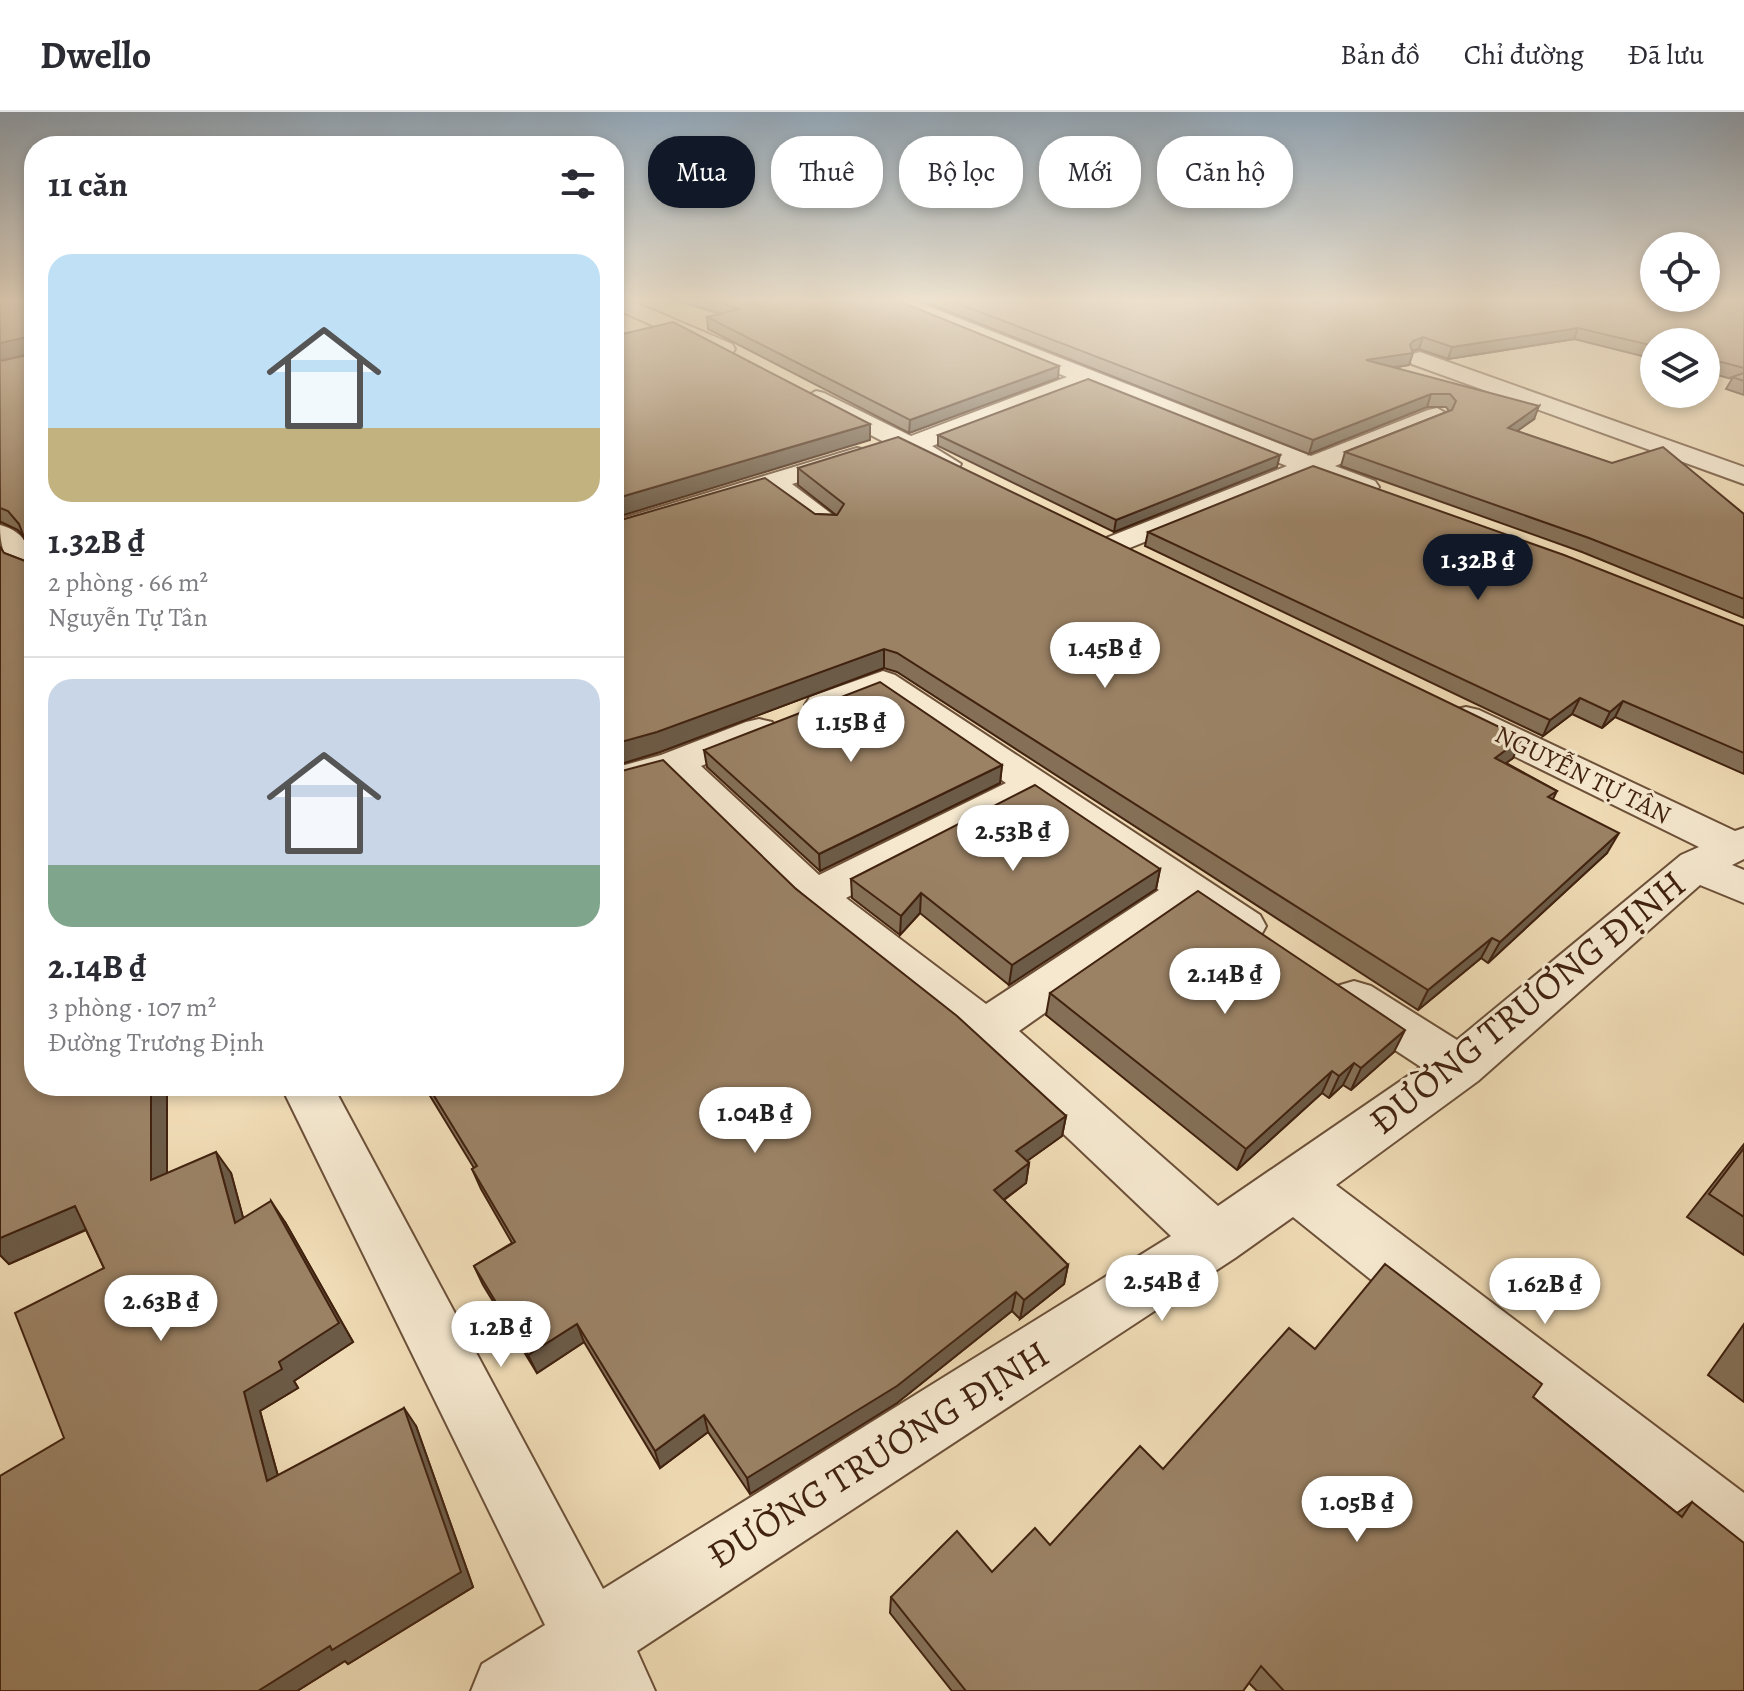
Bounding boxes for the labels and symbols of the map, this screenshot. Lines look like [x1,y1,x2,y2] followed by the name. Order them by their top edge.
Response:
[1404,534,1552,602] pin: 1.32B ₫
[1031,622,1179,690] pin: 1.45B ₫
[777,696,925,764] pin: 1.15B ₫
[1489,717,1677,832] street label: NGUYỄN TỰ TÂN
[939,805,1087,873] pin: 2.53B ₫
[1358,858,1696,1146] street label: ĐƯỜNG TRƯƠNG ĐỊNH
[1151,948,1299,1016] pin: 2.14B ₫
[681,1087,829,1155] pin: 1.04B ₫
[1088,1255,1236,1323] pin: 2.54B ₫
[1471,1258,1619,1326] pin: 1.62B ₫
[87,1275,235,1343] pin: 2.63B ₫
[436,1301,566,1369] pin: 1.2B ₫
[697,1328,1059,1580] street label: ĐƯỜNG TRƯƠNG ĐỊNH
[1283,1476,1431,1544] pin: 1.05B ₫

